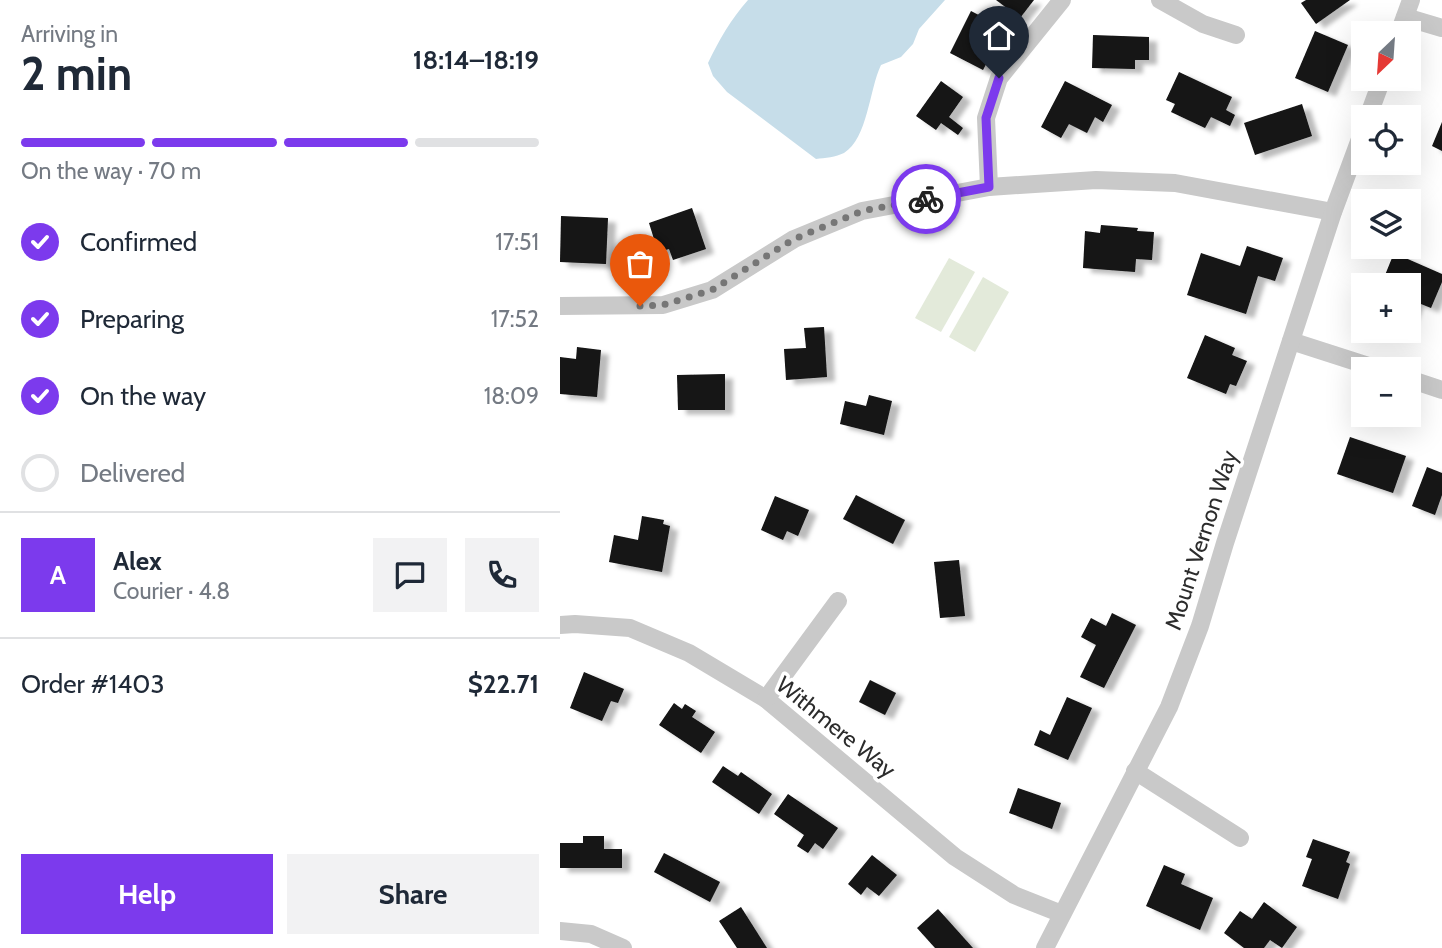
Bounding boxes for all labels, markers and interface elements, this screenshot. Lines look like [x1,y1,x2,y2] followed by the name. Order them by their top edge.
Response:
[969,6,1029,78] pin
[980,17,1018,55] icon: home
[21,20,118,48] text: Arriving in
[1351,21,1421,91] north arrow
[1351,21,1421,427] map controls
[413,44,539,76] text: 18:14–18:19
[21,46,132,102] text: 2 min
[1351,105,1421,175] button: locate
[21,157,201,185] text: On the way · 70 m
[891,164,961,234] courier
[907,180,945,218] icon: bike
[1351,189,1421,259] button: layers
[21,223,59,261] icon: check
[80,226,197,258] text: Confirmed
[495,228,539,256] text: 17:51
[610,234,670,306] pin
[621,245,659,283] icon: bag
[1351,273,1421,343] button: +
[21,300,59,338] icon: check
[80,303,184,335] text: Preparing
[491,305,539,333] text: 17:52
[1351,357,1421,427] button: −
[21,377,59,415] icon: check
[80,380,206,412] text: On the way
[484,382,539,410] text: 18:09
[1159,446,1243,633] street label: Mount Vernon Way
[80,457,185,489] text: Delivered
[373,538,447,612] button: chat
[465,538,539,612] button: phone
[113,545,162,577] text: Alex
[50,559,66,591] text: A
[113,577,230,605] text: Courier · 4.8
[21,668,165,700] text: Order #1403
[468,668,539,700] text: $22.71
[771,670,902,784] street label: Withmere Way
[21,854,273,934] button: Help
[287,854,539,934] button: Share

